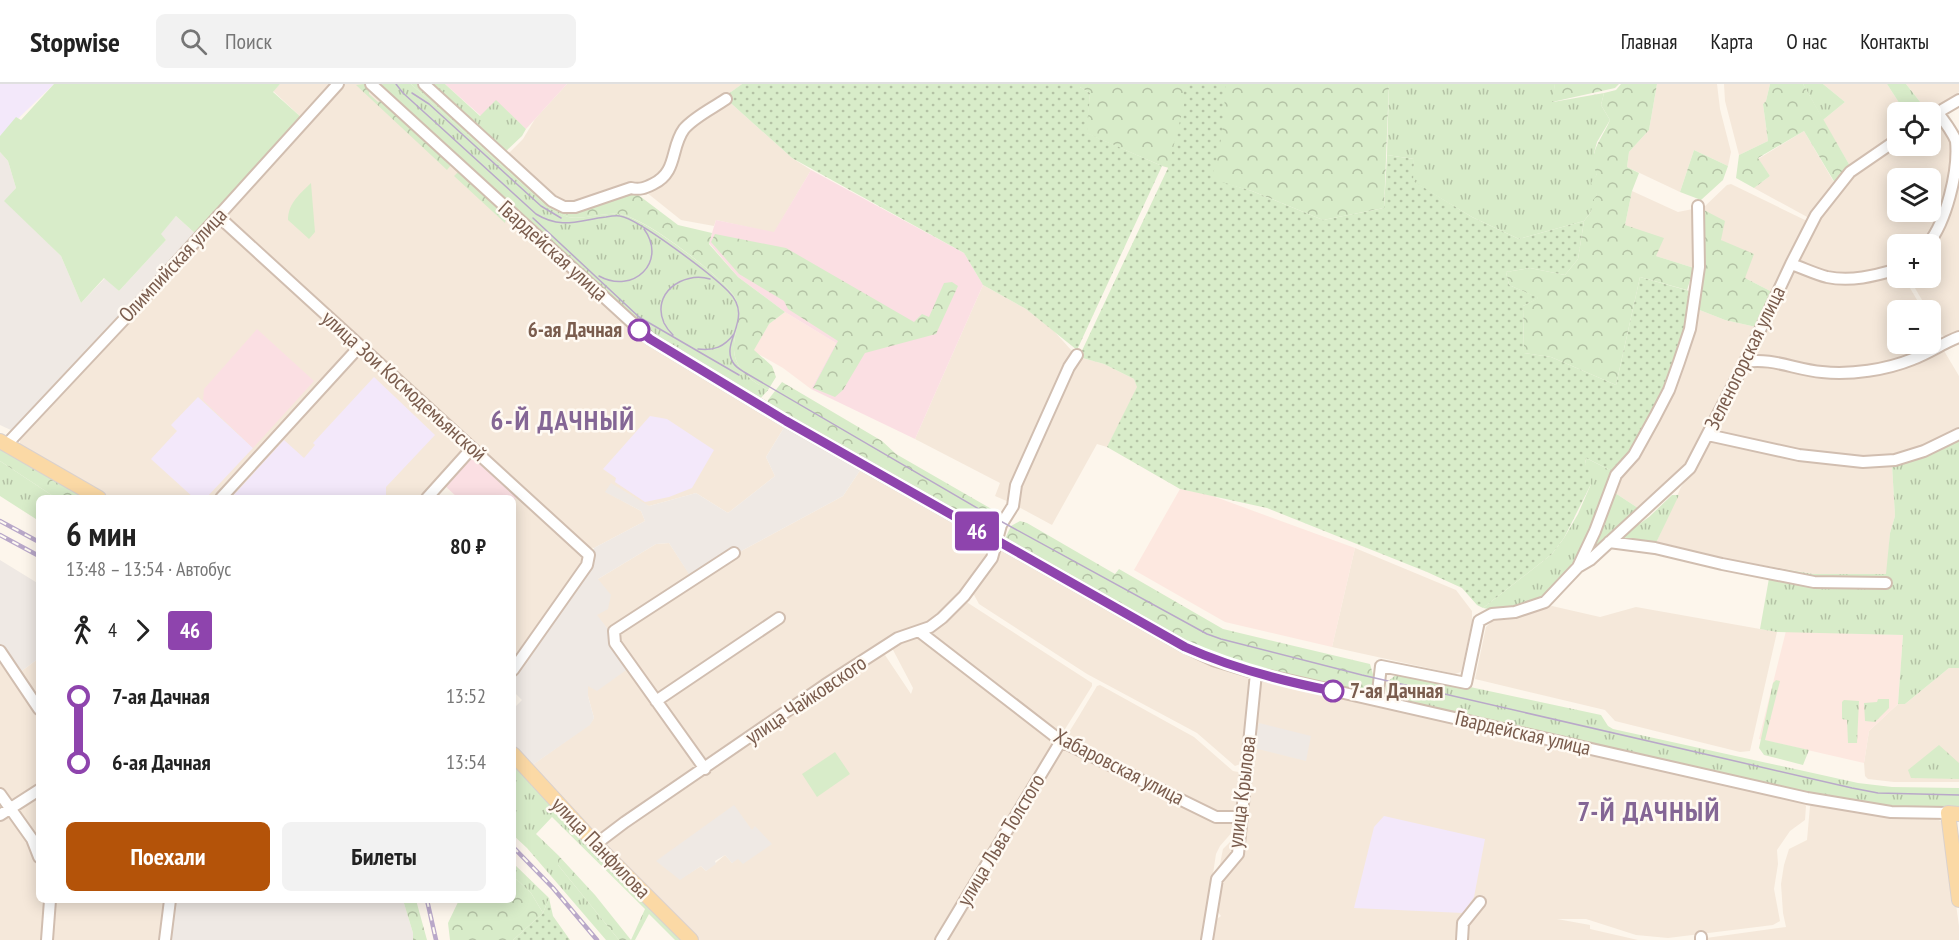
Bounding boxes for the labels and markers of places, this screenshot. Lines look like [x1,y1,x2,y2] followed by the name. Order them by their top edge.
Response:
[528,316,622,343] place label: 6-ая Дачная
[628,319,650,341] marker: 6-ая Дачная
[1350,677,1443,704] place label: 7-ая Дачная
[1322,680,1344,702] marker: 7-ая Дачная

